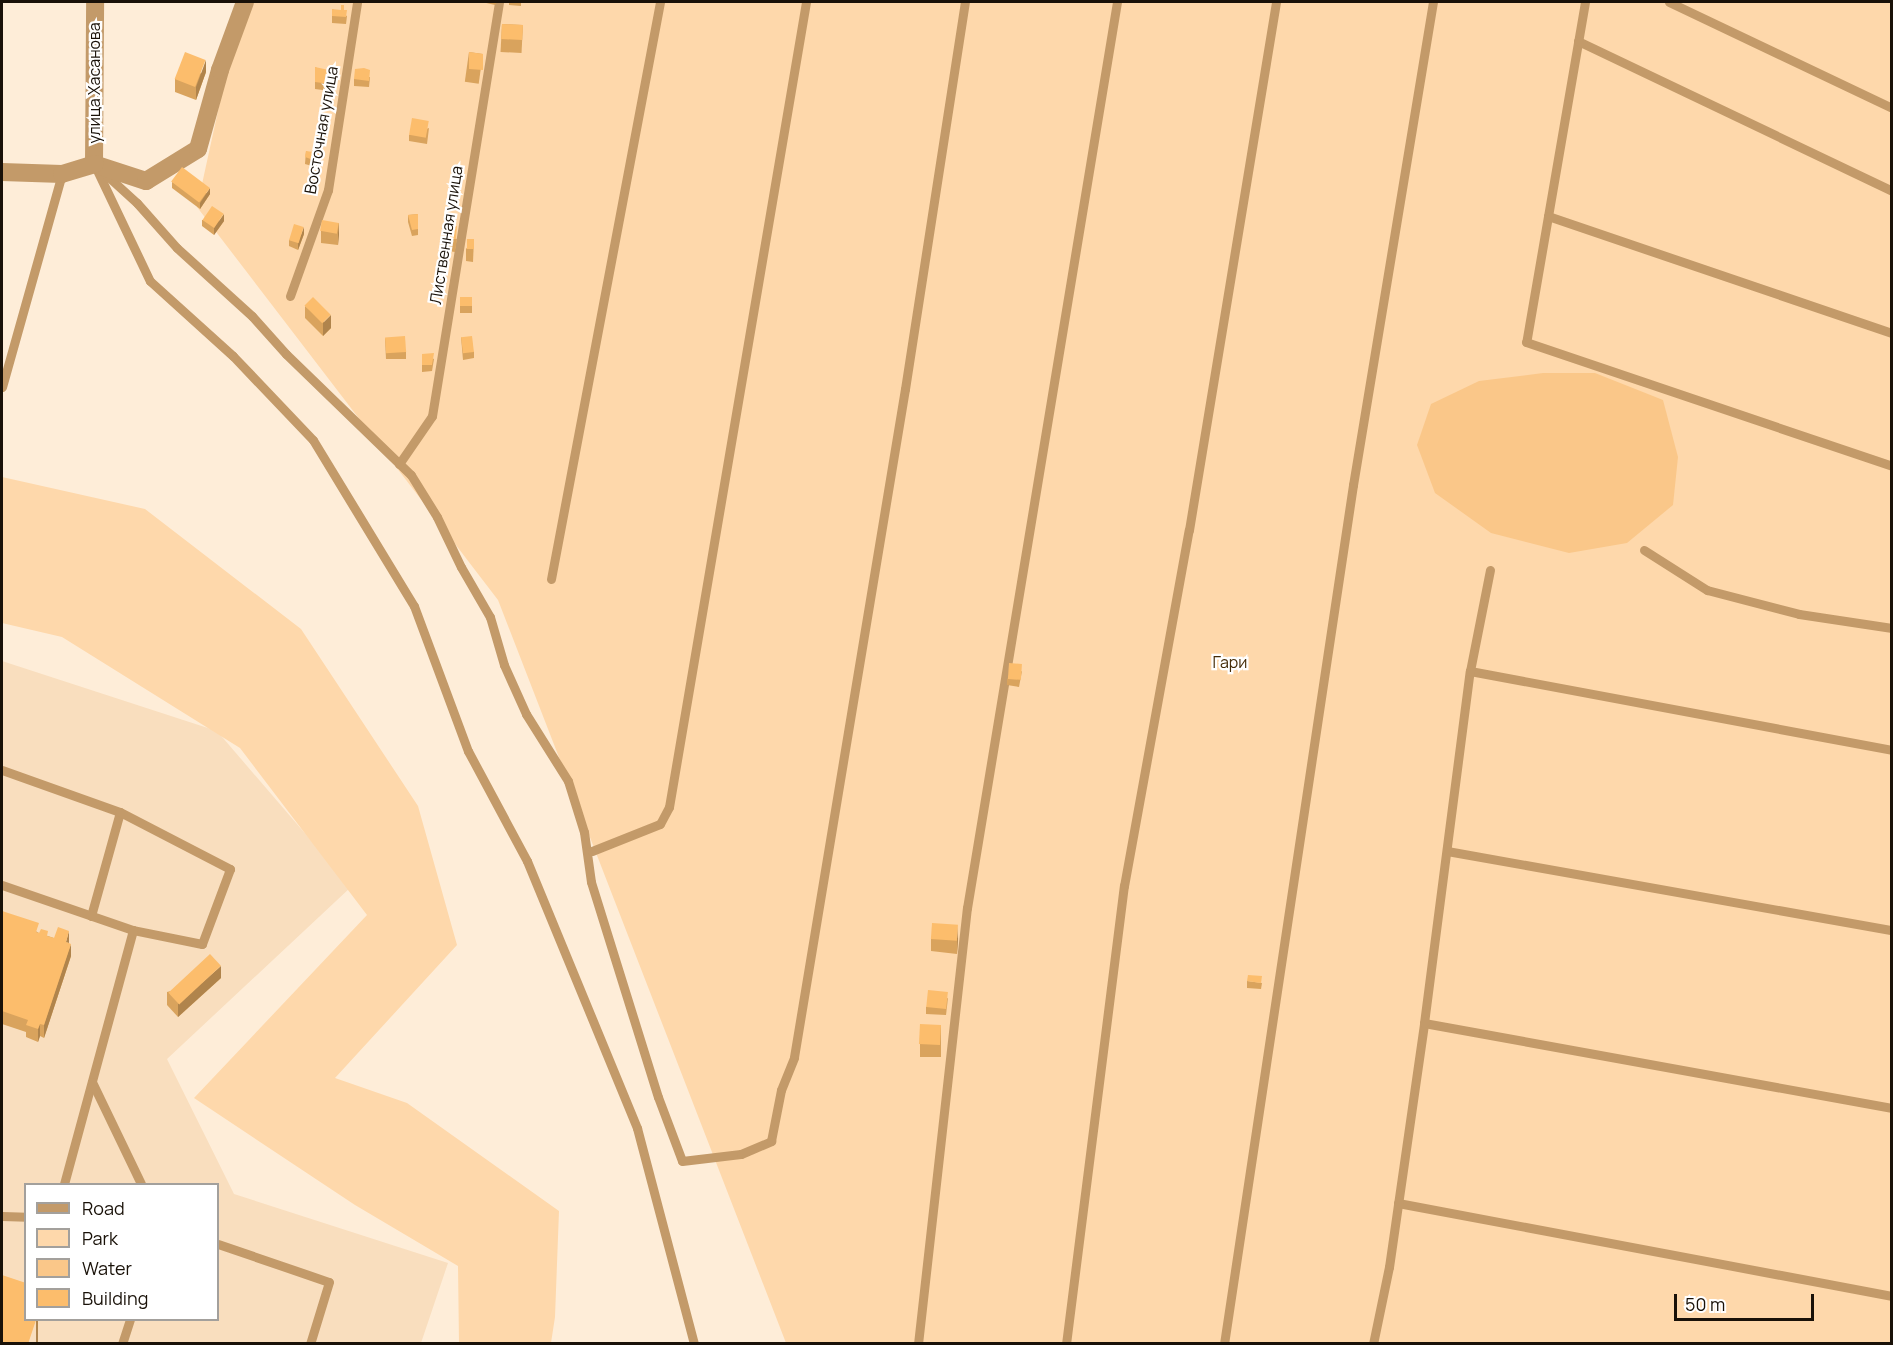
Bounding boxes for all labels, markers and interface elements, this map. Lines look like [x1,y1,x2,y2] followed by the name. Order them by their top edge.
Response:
[84,22,104,144] street label: улица Хасанова
[300,65,342,195] street label: Восточная улица
[426,164,466,306] street label: Лиственная улица
[1213,652,1247,672] park label: Гари
[24,1183,219,1321] legend
[82,1196,125,1220] text: Road
[82,1226,118,1250] text: Park
[82,1256,132,1280] text: Water
[1677,1282,1816,1320] scale bar
[82,1286,148,1310] text: Building
[1685,1292,1725,1316] text: 50 m

